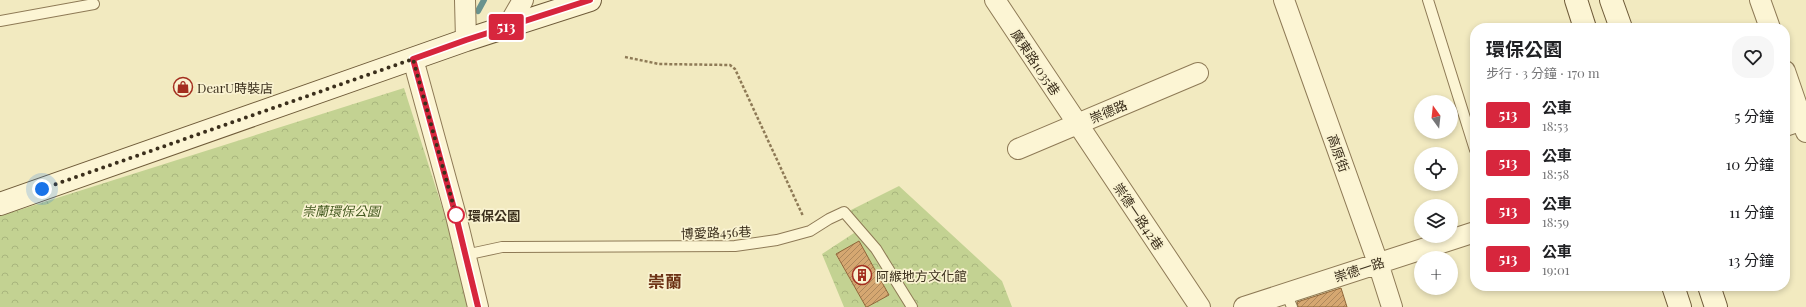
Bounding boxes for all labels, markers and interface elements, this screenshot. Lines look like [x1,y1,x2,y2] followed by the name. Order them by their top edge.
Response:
[483,14,529,40] line badge: 513
[497,17,515,36] text: 513
[1008,26,1064,98] street label: 廣東路1035巷
[1486,35,1562,61] text: 環保公園
[1732,36,1774,78] button: heart
[1486,64,1600,81] text: 步行 · 3 分鐘 · 170 m
[172,76,194,98] shop icon: DearU時裝店
[197,79,273,96] place label: DearU時裝店
[1414,95,1458,139] north arrow
[1414,95,1458,295] map controls
[1087,96,1129,126] street label: 崇德路
[1542,97,1572,117] text: 公車
[1499,105,1517,124] text: 513
[1734,106,1774,126] text: 5 分鐘
[1542,117,1568,134] text: 18:53
[1324,132,1354,174] street label: 高原街
[1542,145,1572,165] text: 公車
[1414,147,1458,191] button: locate
[1499,153,1517,172] text: 513
[1726,154,1774,174] text: 10 分鐘
[1542,165,1569,182] text: 18:58
[32,179,52,199] your location
[1110,179,1168,253] street label: 崇德一路42巷
[1542,193,1572,213] text: 公車
[1414,199,1458,243] button: layers
[1499,201,1517,220] text: 513
[302,202,382,219] park label: 崇蘭環保公園
[1729,202,1774,222] text: 11 分鐘
[447,206,465,224] marker: 環保公園
[468,207,520,224] place label: 環保公園
[1542,213,1569,230] text: 18:59
[680,222,752,242] street label: 博愛路456巷
[1542,241,1572,261] text: 公車
[1499,249,1517,268] text: 513
[1728,250,1774,270] text: 13 分鐘
[1414,251,1458,295] button: +
[1332,253,1386,285] street label: 崇德一路
[1542,261,1570,278] text: 19:01
[851,264,873,286] building icon: 阿緱地方文化館
[876,267,967,284] place label: 阿緱地方文化館
[648,270,682,292] district label: 崇蘭

